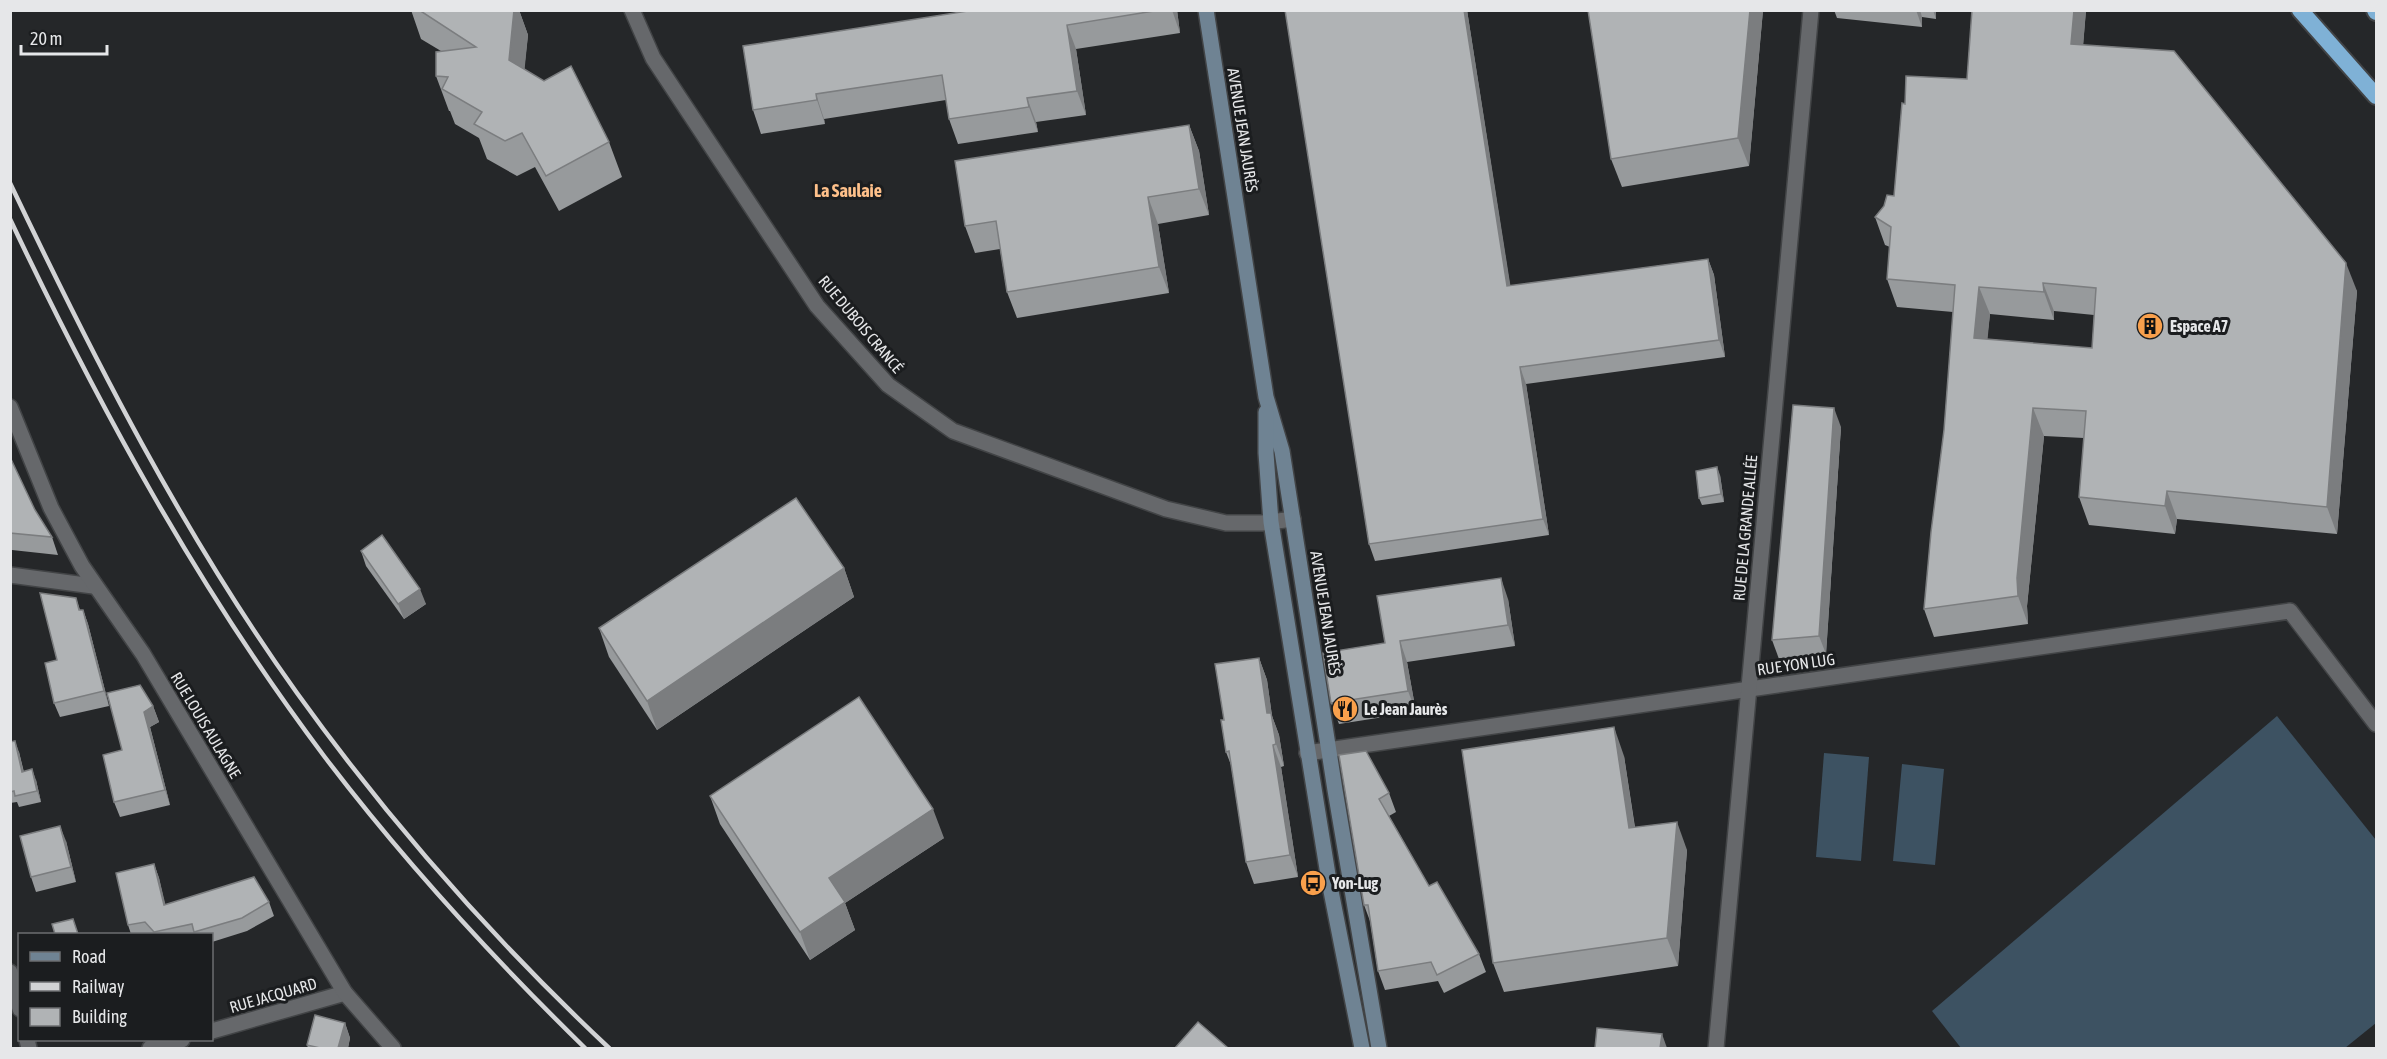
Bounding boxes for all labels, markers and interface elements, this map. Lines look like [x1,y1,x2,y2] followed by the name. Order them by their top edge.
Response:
[21,18,106,56] scale bar
[30,28,62,49] text: 20 m
[1224,67,1262,194] street label: AVENUE JEAN JAURÈS
[814,180,882,201] district label: La Saulaie
[815,272,907,376] street label: RUE DUBOIS CRANCÉ
[2135,311,2165,341] building icon: Espace A7
[2170,317,2228,335] place label: Espace A7
[1730,454,1760,602] street label: RUE DE LA GRANDE ALLÉE
[1307,550,1345,677] street label: AVENUE JEAN JAURÈS
[1756,650,1836,678] street label: RUE YON LUG
[167,669,245,781] street label: RUE LOUIS AULAGNE
[1330,694,1360,724] restaurant icon: Le Jean Jaurès
[1364,700,1448,718] place label: Le Jean Jaurès
[1298,868,1328,898] bus stop icon: Yon-Lug
[1331,874,1378,892] place label: Yon-Lug
[18,933,213,1041] legend
[72,946,106,967] text: Road
[227,974,319,1016] street label: RUE JACQUARD
[72,976,124,997] text: Railway
[72,1006,127,1027] text: Building

